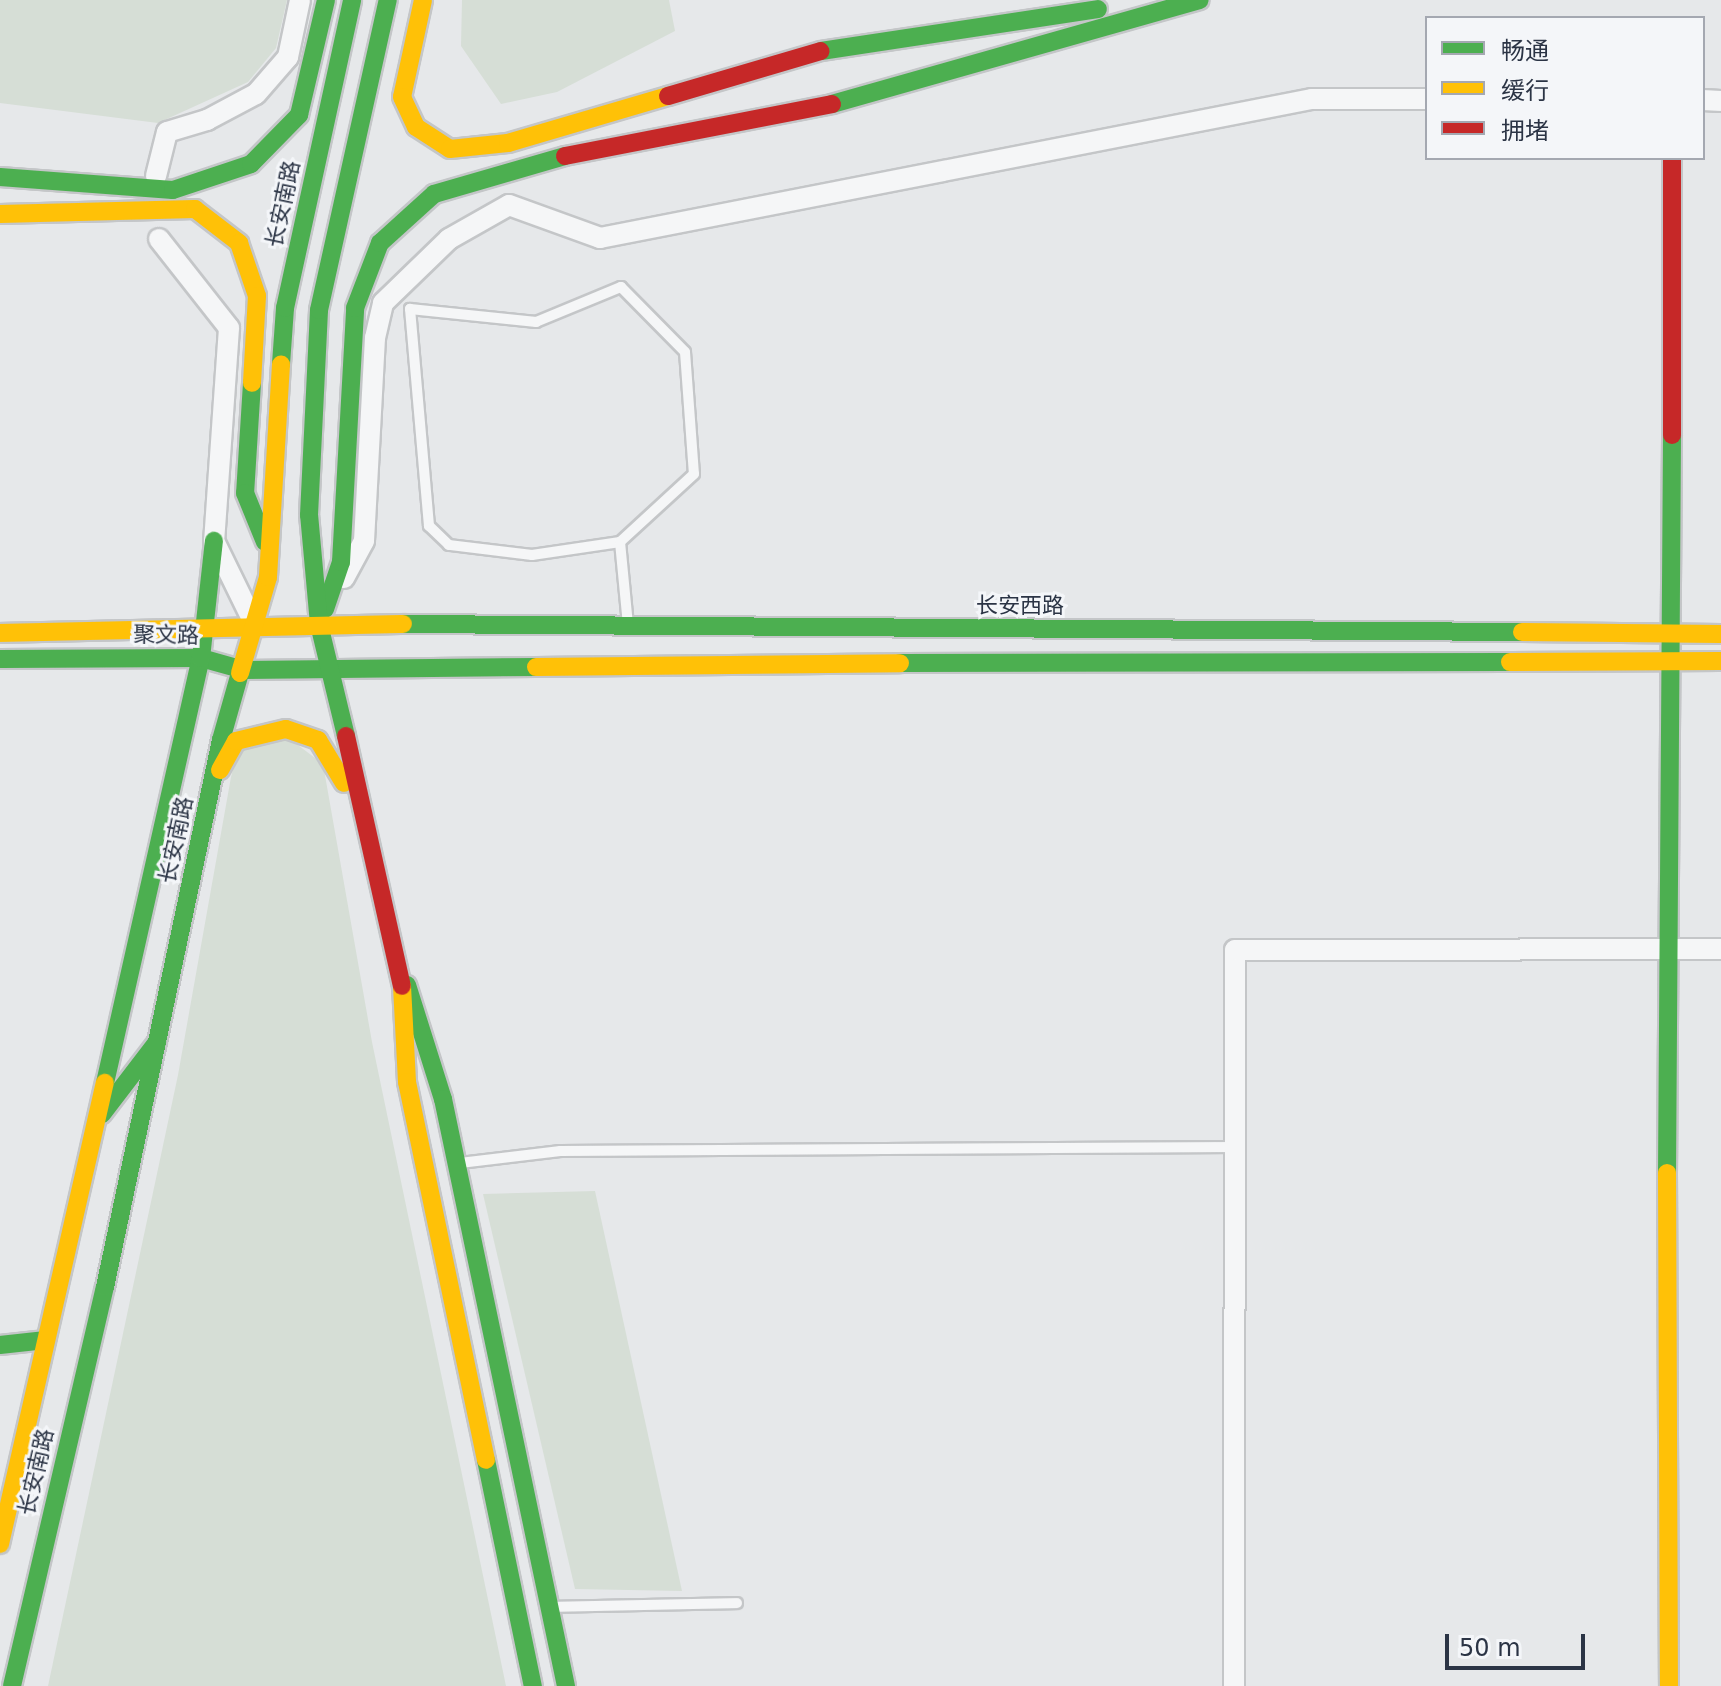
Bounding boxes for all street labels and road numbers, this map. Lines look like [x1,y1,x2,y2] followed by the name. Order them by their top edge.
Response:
[261,158,305,250] street label: 长安南路
[976,593,1064,619] street label: 长安西路
[133,621,199,649] street label: 聚文路
[154,794,198,886] street label: 长安南路
[13,1426,59,1518] street label: 长安南路

